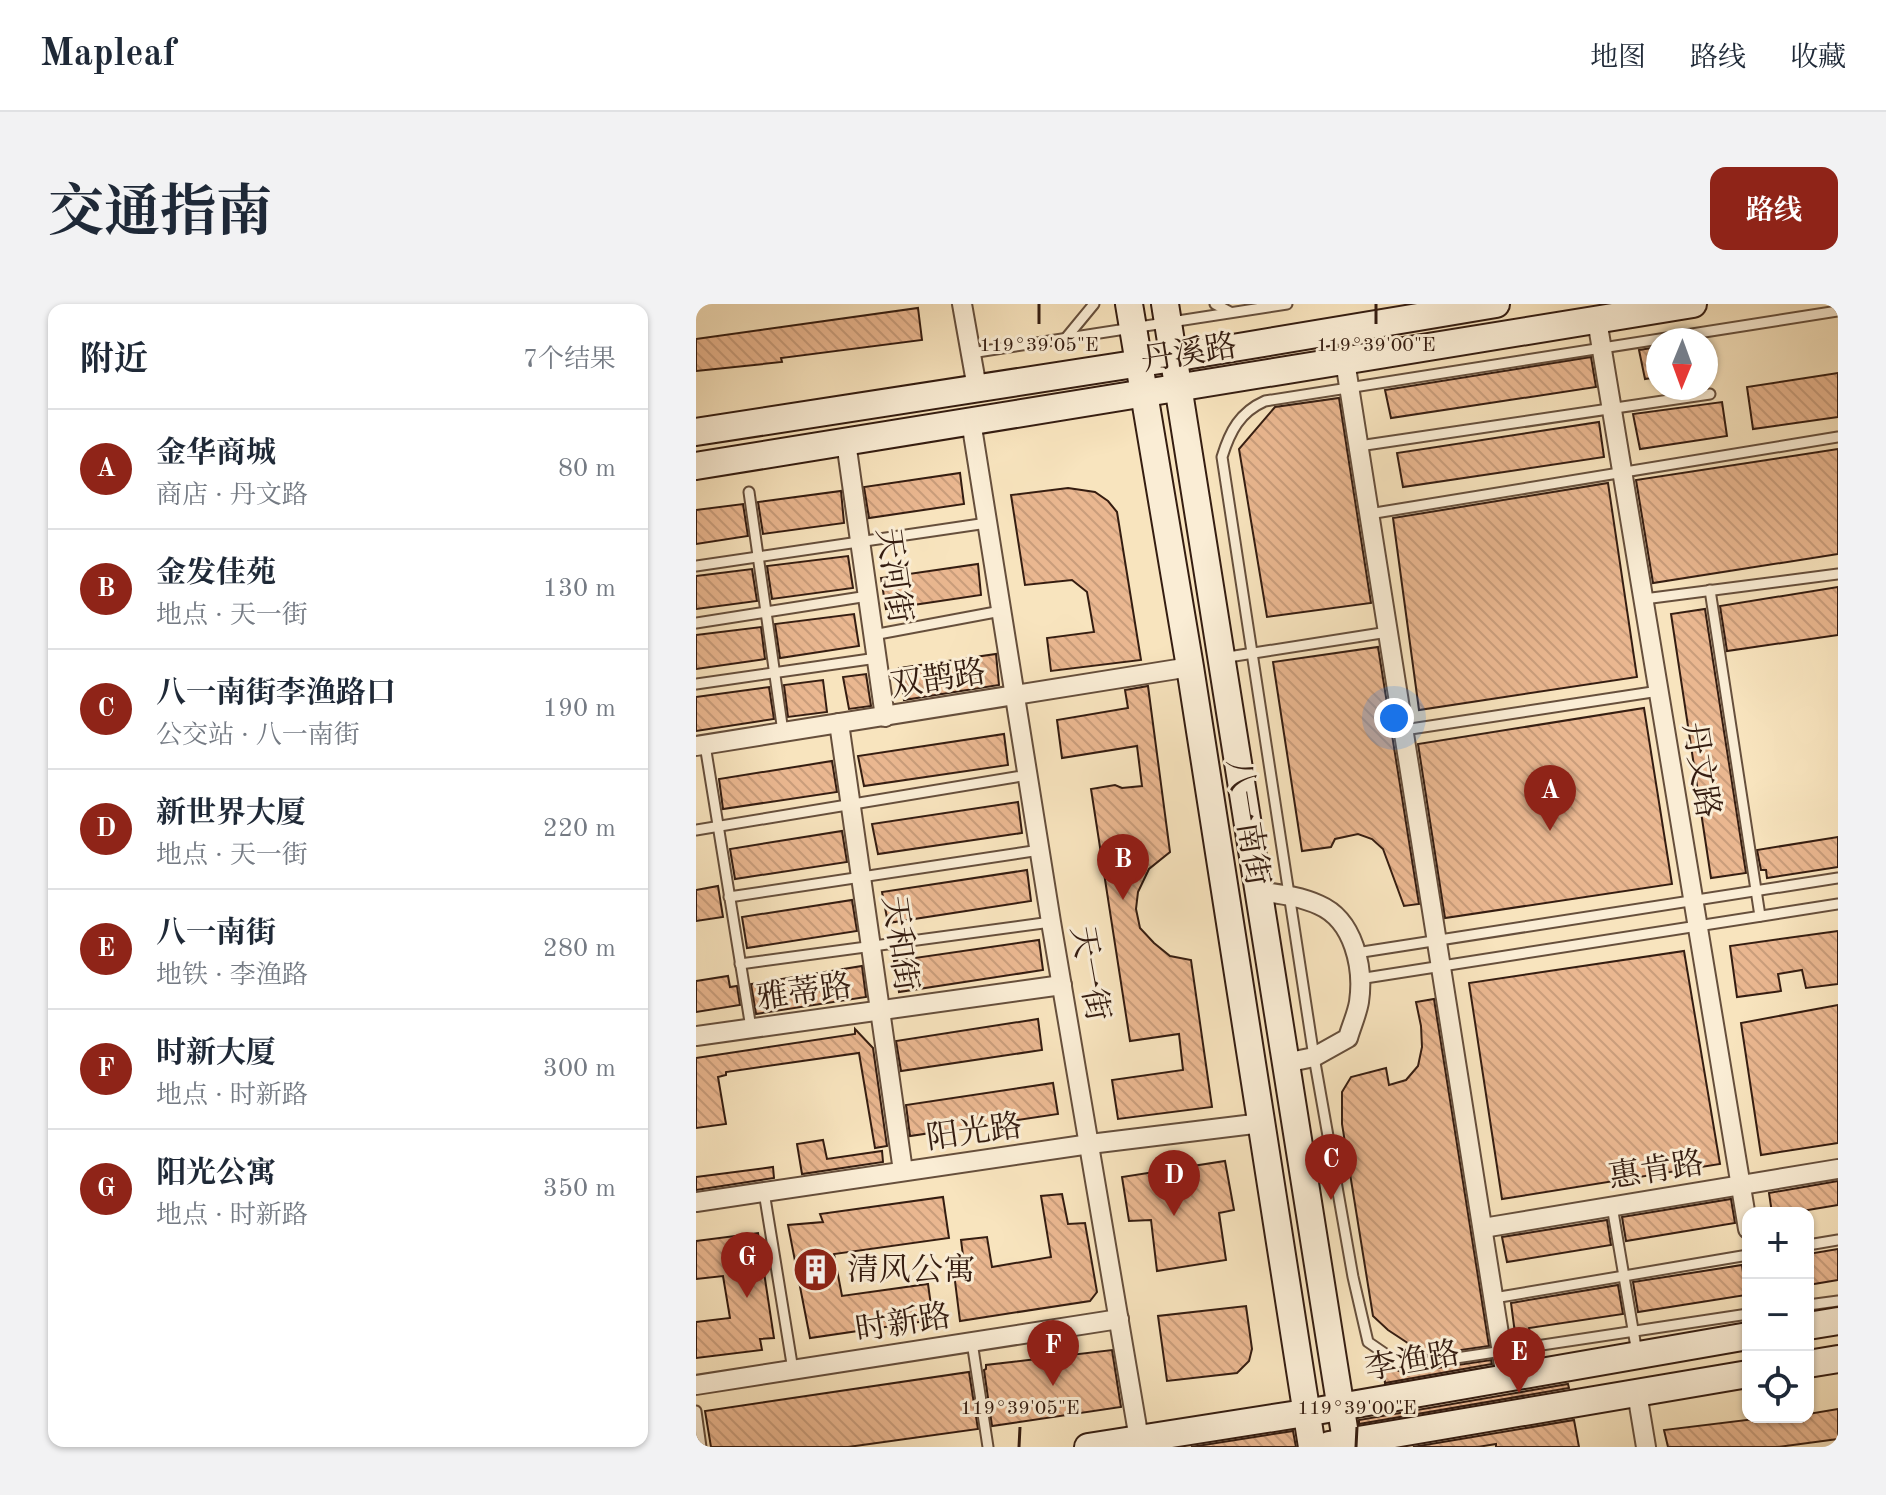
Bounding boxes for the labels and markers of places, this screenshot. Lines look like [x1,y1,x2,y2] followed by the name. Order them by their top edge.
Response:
[1524,765,1576,831] pin: A
[1097,834,1149,900] pin: B
[1305,1134,1357,1200] pin: C
[1148,1150,1200,1216] pin: D
[721,1232,773,1298] pin: G
[792,1245,840,1293] building icon: 清风公寓
[847,1253,975,1288] place label: 清风公寓
[1027,1320,1079,1386] pin: F
[1493,1327,1545,1393] pin: E

